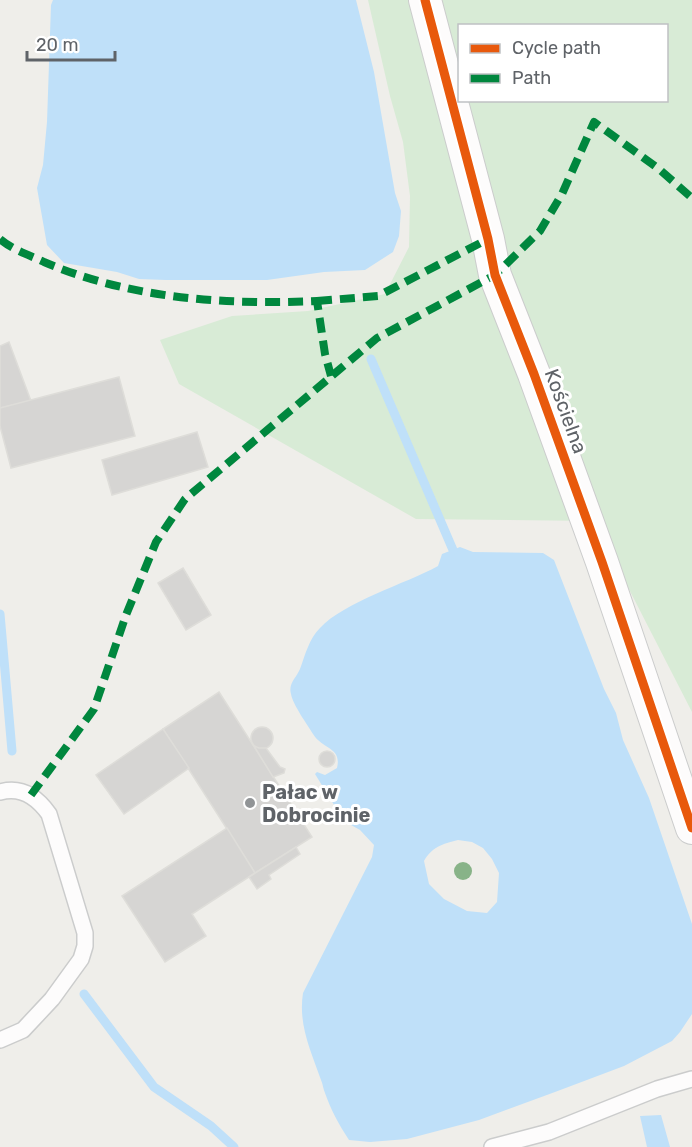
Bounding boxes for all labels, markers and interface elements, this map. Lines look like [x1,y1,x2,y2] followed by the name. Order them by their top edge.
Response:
[27,24,116,62] scale bar
[458,24,668,102] legend
[36,34,78,56] text: 20 m
[512,37,601,59] text: Cycle path
[512,67,551,89] text: Path
[540,365,592,457] street label: Kościelna
[262,780,370,827] place label: Pałac w Dobrocinie
[243,796,257,810] marker: Pałac w Dobrocinie

